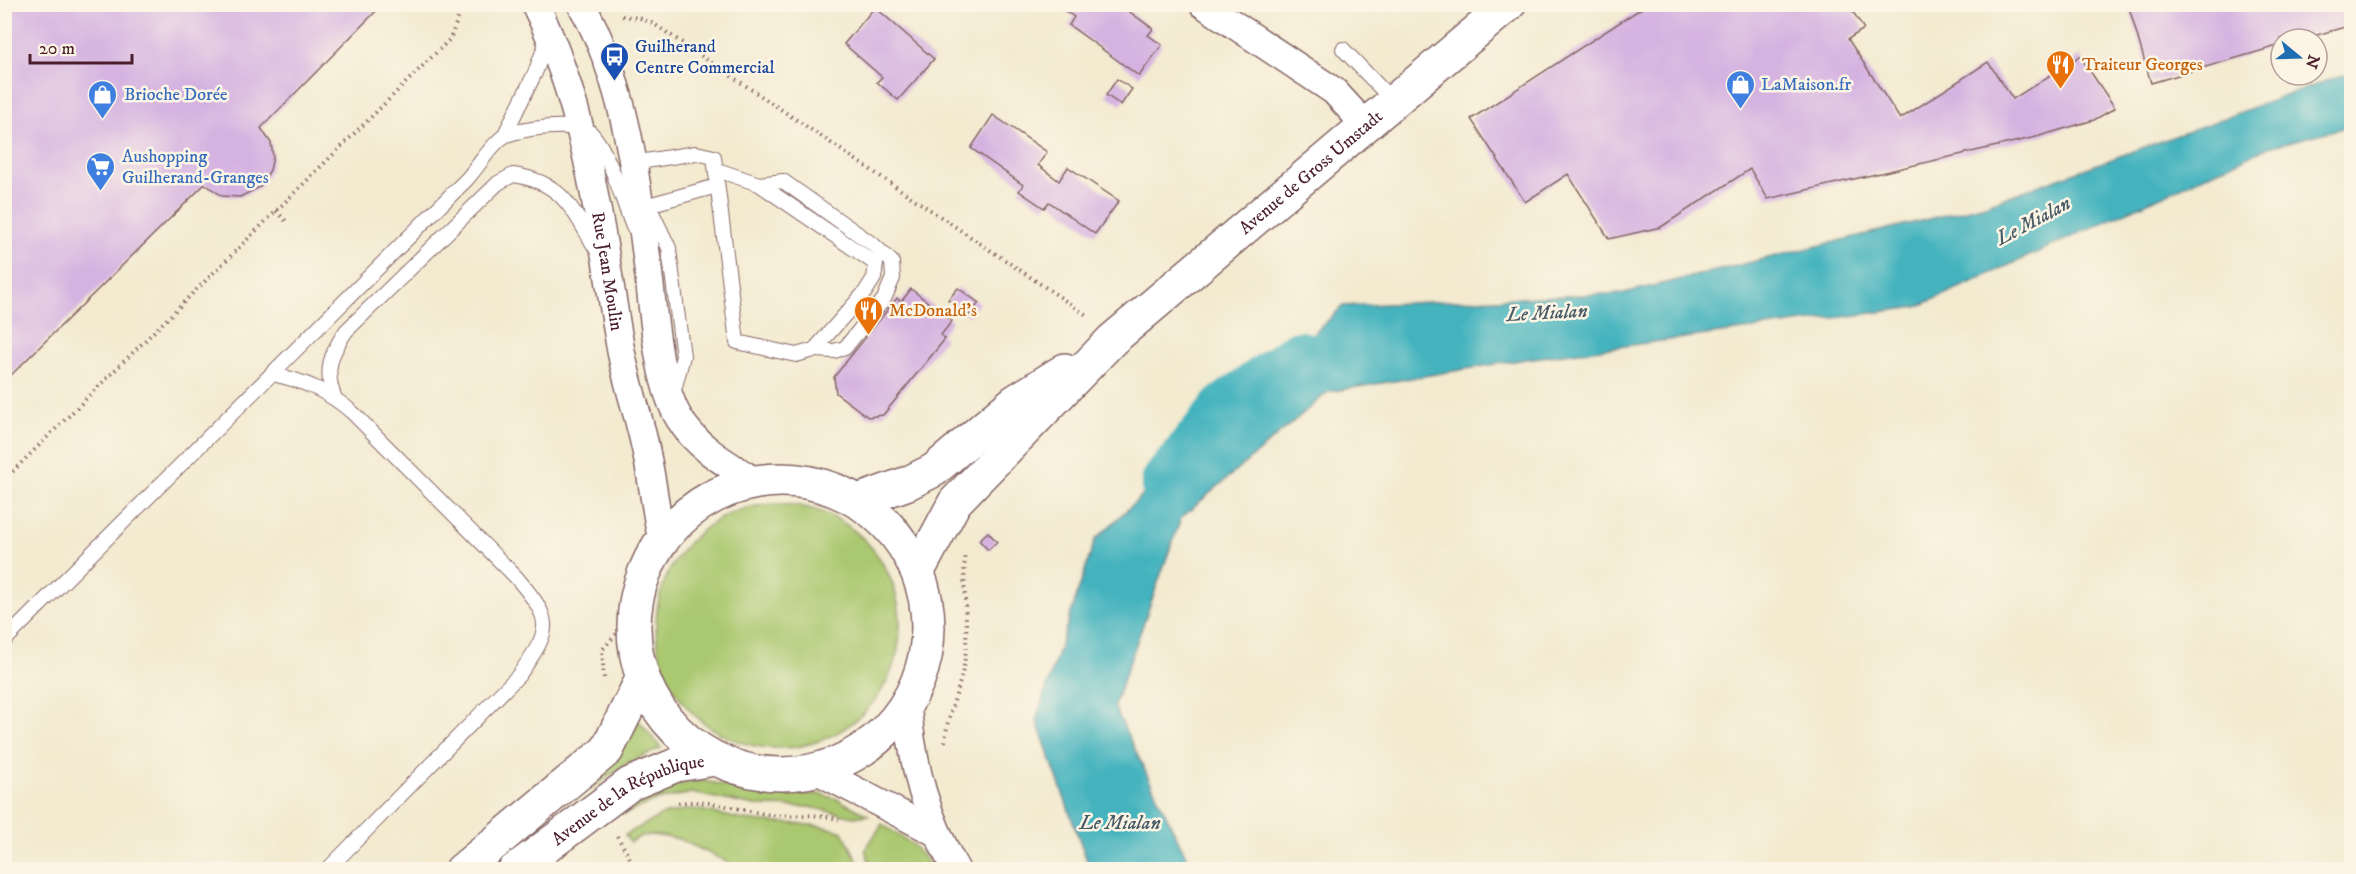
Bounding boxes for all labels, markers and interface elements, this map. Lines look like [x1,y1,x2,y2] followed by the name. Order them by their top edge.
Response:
[30,27,132,65] scale bar
[2269,27,2329,87] north arrow
[635,36,775,79] place label: Guilherand Centre Commercial
[39,38,75,60] text: 20 m
[598,40,630,82] bus stop icon: Guilherand Centre Commercial
[2045,48,2077,90] restaurant icon: Traiteur Georges
[2301,52,2324,71] text: N
[2082,54,2203,76] place label: Traiteur Georges
[1724,68,1756,110] shop icon: LaMaison.fr
[1761,74,1852,96] place label: LaMaison.fr
[87,78,119,120] shop icon: Brioche Dorée
[124,84,228,106] place label: Brioche Dorée
[1235,106,1388,240] street label: Avenue de Gross Umstadt
[122,146,269,189] place label: Aushopping Guilherand-Granges
[85,150,117,192] supermarket icon: Aushopping Guilherand-Granges
[1991,191,2075,252] water label: Le Mialan
[586,210,627,333] street label: Rue Jean Moulin
[852,294,884,336] restaurant icon: McDonald's
[1505,299,1588,328] water label: Le Mialan
[889,300,977,322] place label: McDonald's
[548,751,706,851] street label: Avenue de la République
[1078,811,1161,836] water label: Le Mialan

